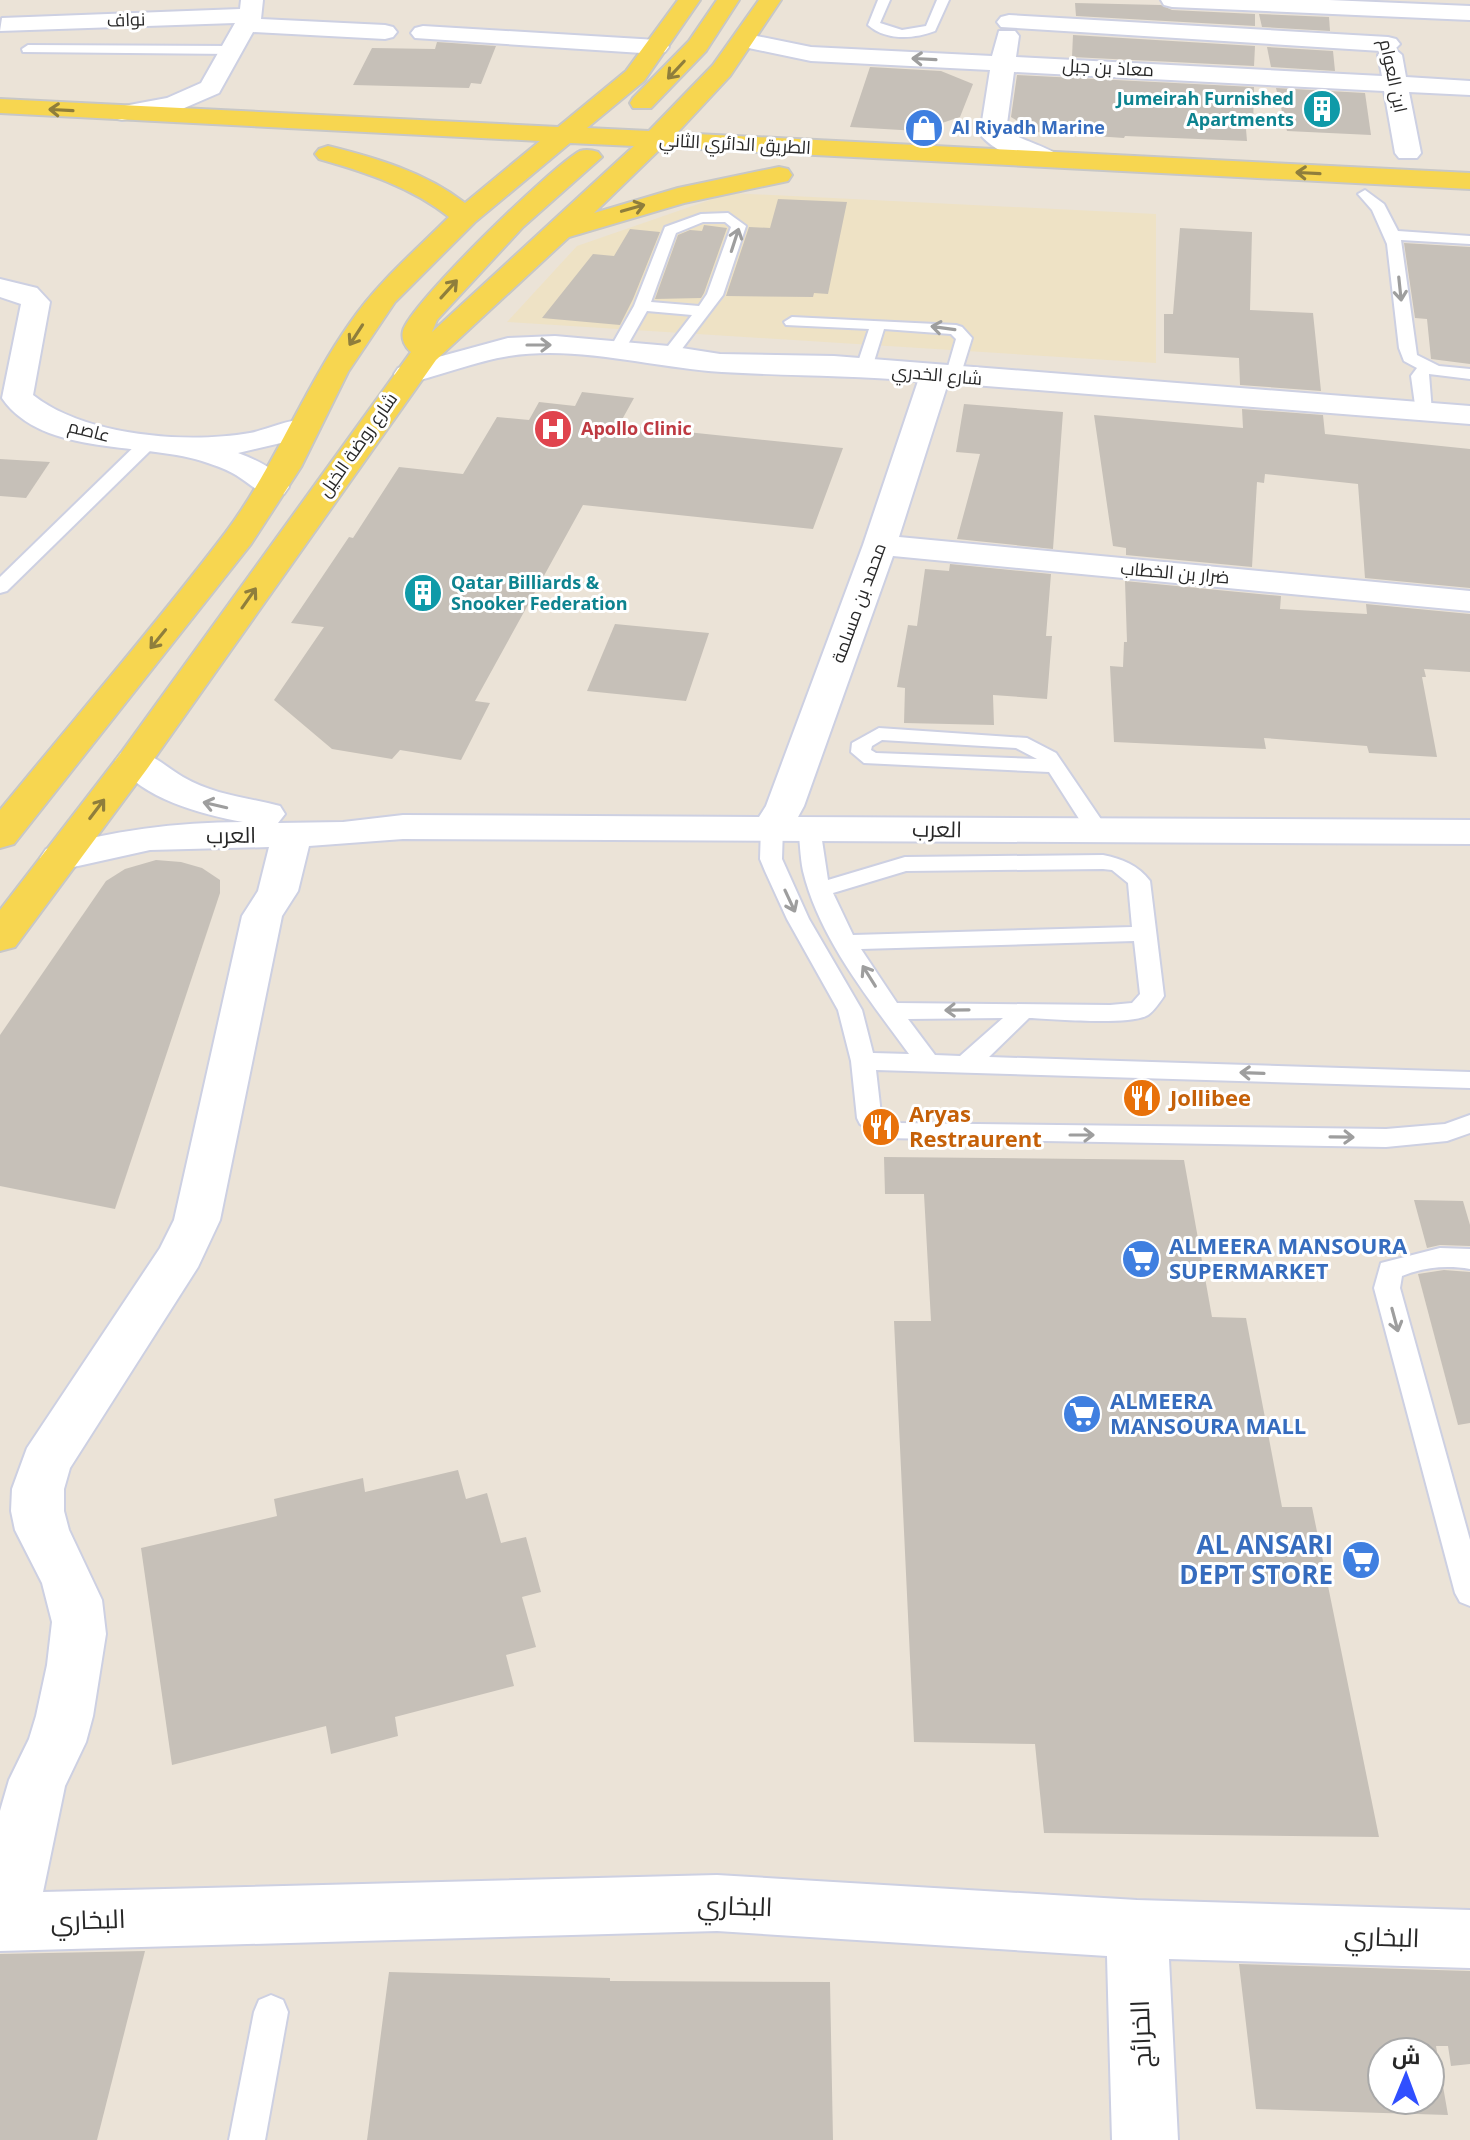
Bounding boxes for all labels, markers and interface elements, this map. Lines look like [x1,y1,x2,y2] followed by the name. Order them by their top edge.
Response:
[106,6,146,32] street label: نواف
[1373,37,1413,115] street label: ابن العوام
[911,52,938,67] one-way arrow
[1062,53,1154,81] street label: معاذ بن جبل
[667,60,686,80] one-way arrow
[1115,86,1294,131] place label: Jumeirah Furnished Apartments
[1301,88,1343,130] building icon: Jumeirah Furnished Apartments
[48,102,75,117] one-way arrow
[903,107,945,149] shop icon: Al Riyadh Marine
[952,115,1105,139] place label: Al Riyadh Marine
[658,127,812,162] street label: الطريق الدائري الثاني
[1295,165,1322,180] one-way arrow
[620,200,646,215] one-way arrow
[728,227,743,253] one-way arrow
[1393,276,1408,302] one-way arrow
[440,280,458,300] one-way arrow
[931,320,956,335] one-way arrow
[348,324,365,346] one-way arrow
[525,337,552,353] one-way arrow
[891,358,983,393] street label: شارع الخدري
[312,387,403,502] street label: شارع روضة الخيل
[532,408,574,450] hospital icon: Apollo Clinic
[65,413,113,448] street label: عاصم
[581,416,692,440] place label: Apollo Clinic
[825,539,891,666] street label: محمد بن مسلمة
[1119,555,1231,589] street label: ضرار بن الخطاب
[451,570,628,615] place label: Qatar Billiards & Snooker Federation
[402,572,444,614] building icon: Qatar Billiards & Snooker Federation
[240,588,257,609] one-way arrow
[149,628,167,649] one-way arrow
[202,797,228,812] one-way arrow
[89,799,106,820] one-way arrow
[912,813,962,843] street label: العرب
[206,819,256,849] street label: العرب
[783,889,798,913] one-way arrow
[860,965,877,987] one-way arrow
[944,1003,971,1018] one-way arrow
[1239,1066,1266,1081] one-way arrow
[1121,1077,1163,1119] restaurant icon: Jollibee
[1168,1082,1251,1112] place label: Jollibee
[909,1098,1042,1153] place label: Aryas Restraurent
[860,1106,902,1148] restaurant icon: Aryas Restraurent
[1068,1127,1095,1143] one-way arrow
[1328,1129,1355,1145] one-way arrow
[1169,1230,1408,1285] place label: ALMEERA MANSOURA SUPERMARKET
[1120,1238,1162,1280] supermarket icon: ALMEERA MANSOURA SUPERMARKET
[1389,1307,1404,1333] one-way arrow
[1110,1385,1306,1440] place label: ALMEERA MANSOURA MALL
[1061,1393,1103,1435] supermarket icon: ALMEERA MANSOURA MALL
[1179,1526,1333,1592] place label: AL ANSARI DEPT STORE
[1340,1539,1382,1581] supermarket icon: AL ANSARI DEPT STORE
[697,1886,773,1927] street label: البخاري
[50,1900,126,1941] street label: البخاري
[1344,1917,1420,1958] street label: البخاري
[1121,1999,1159,2069] street label: الخرائج
[1366,2036,1446,2116] north arrow
[1392,2040,1421,2070] text: ش

